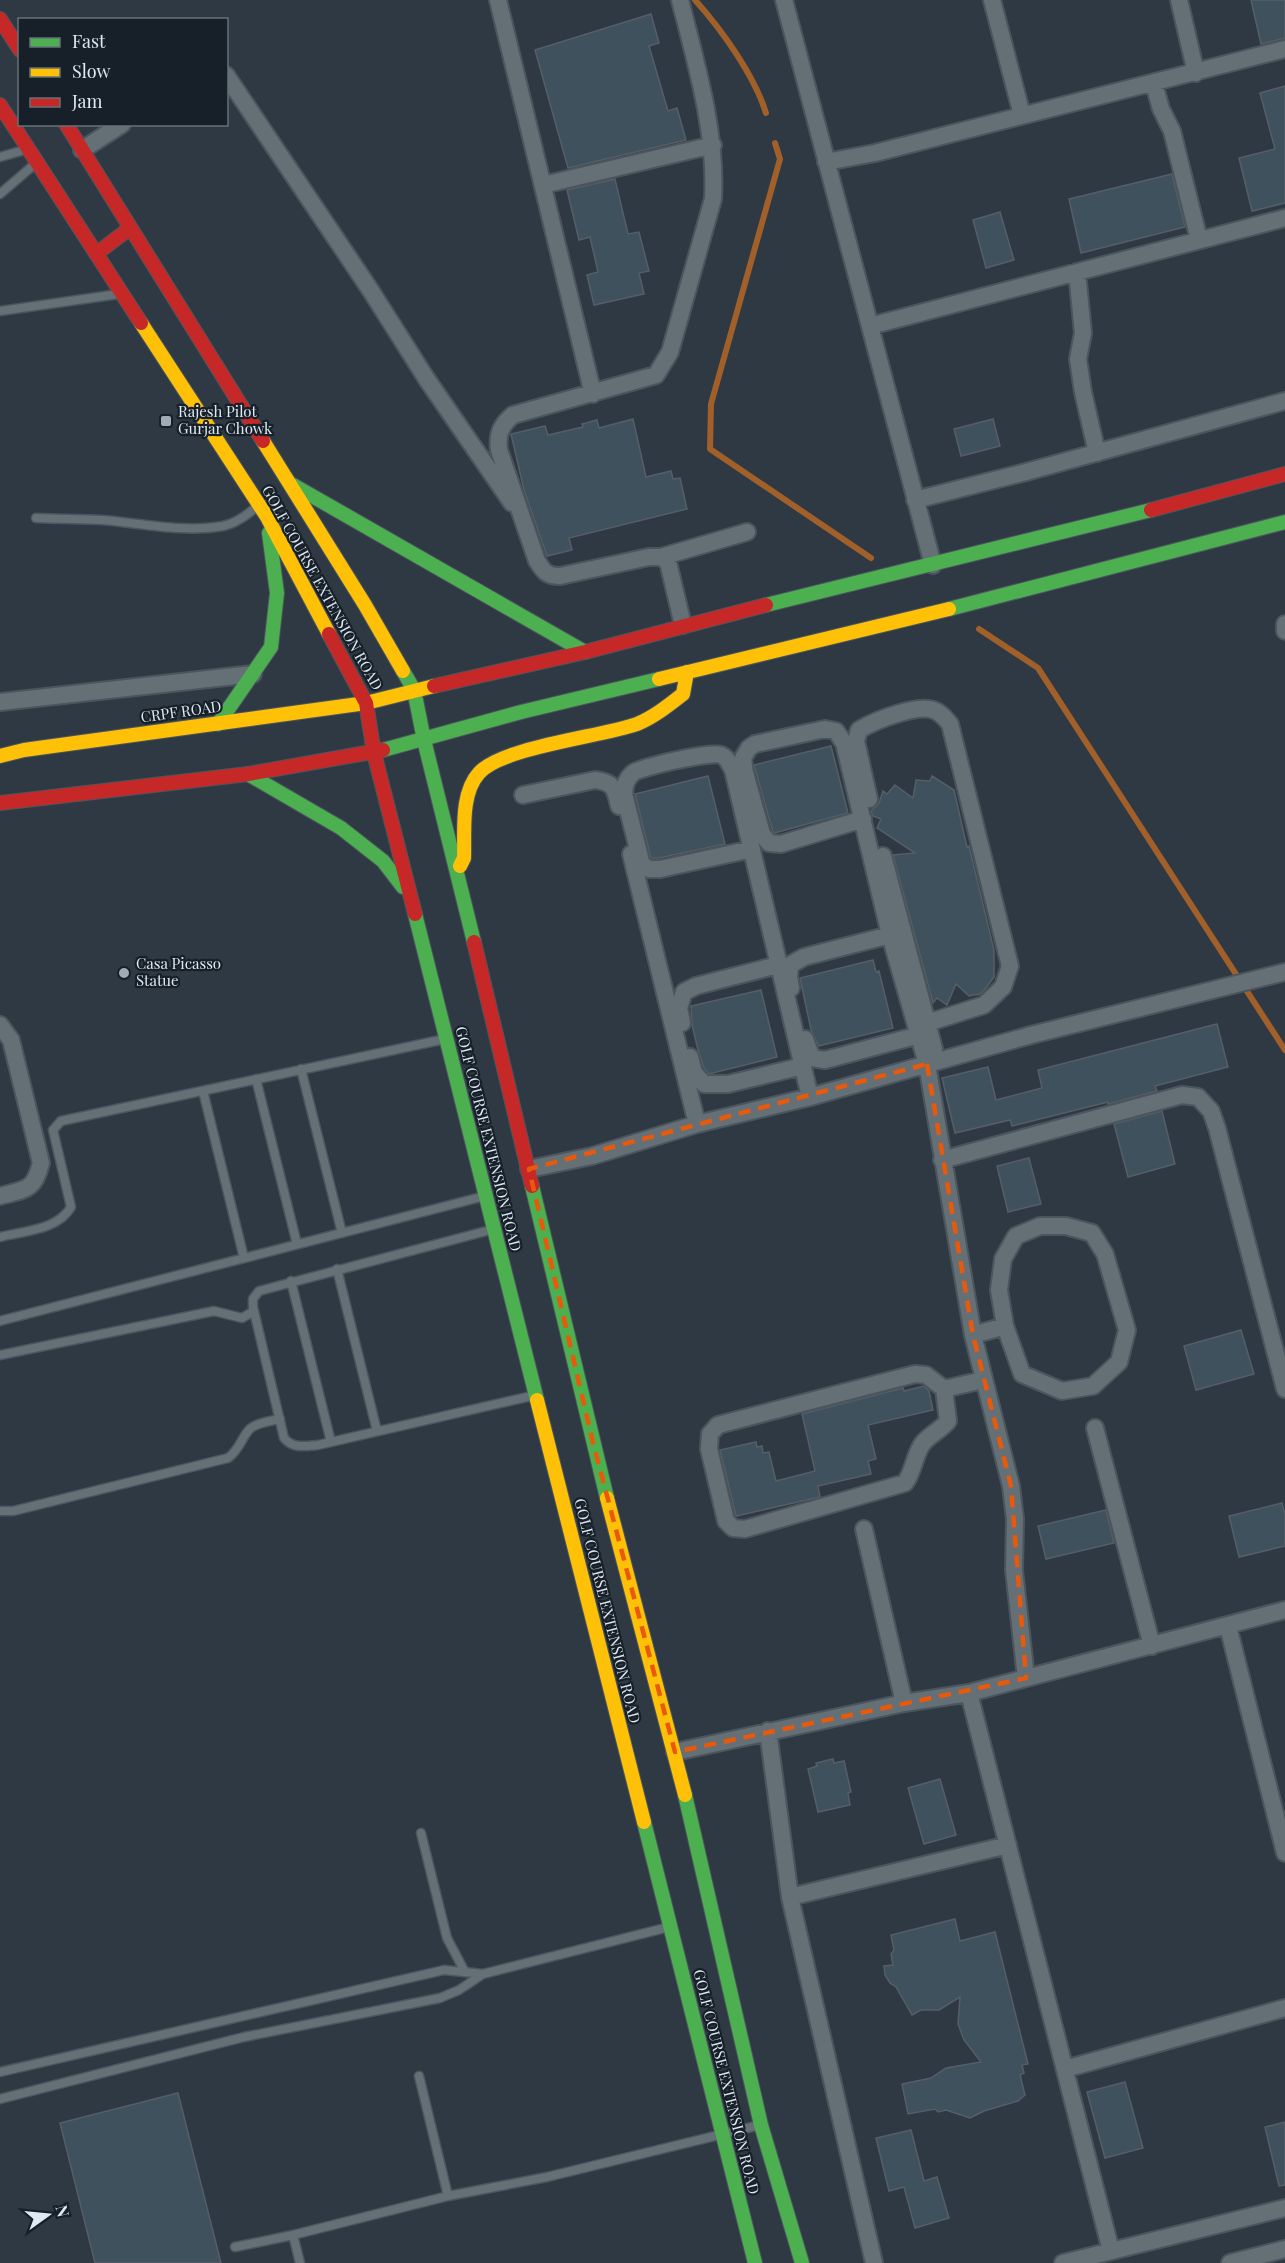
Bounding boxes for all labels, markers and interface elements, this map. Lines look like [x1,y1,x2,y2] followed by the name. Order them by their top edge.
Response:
[18,18,228,126] legend
[72,29,106,53] text: Fast
[72,59,110,83] text: Slow
[71,89,102,113] text: Jam
[178,401,273,438] place label: Rajesh Pilot Gurjar Chowk
[159,414,173,428] marker: Rajesh Pilot Gurjar Chowk
[258,482,388,694] street label: GOLF COURSE EXTENSION ROAD
[139,695,223,727] street label: CRPF ROAD
[136,953,221,990] place label: Casa Picasso Statue
[117,966,131,980] marker: Casa Picasso Statue
[451,1024,527,1253] street label: GOLF COURSE EXTENSION ROAD
[570,1496,646,1725] street label: GOLF COURSE EXTENSION ROAD
[689,1967,765,2196] street label: GOLF COURSE EXTENSION ROAD
[18,2185,78,2245] north arrow
[51,2203,75,2220] text: N

